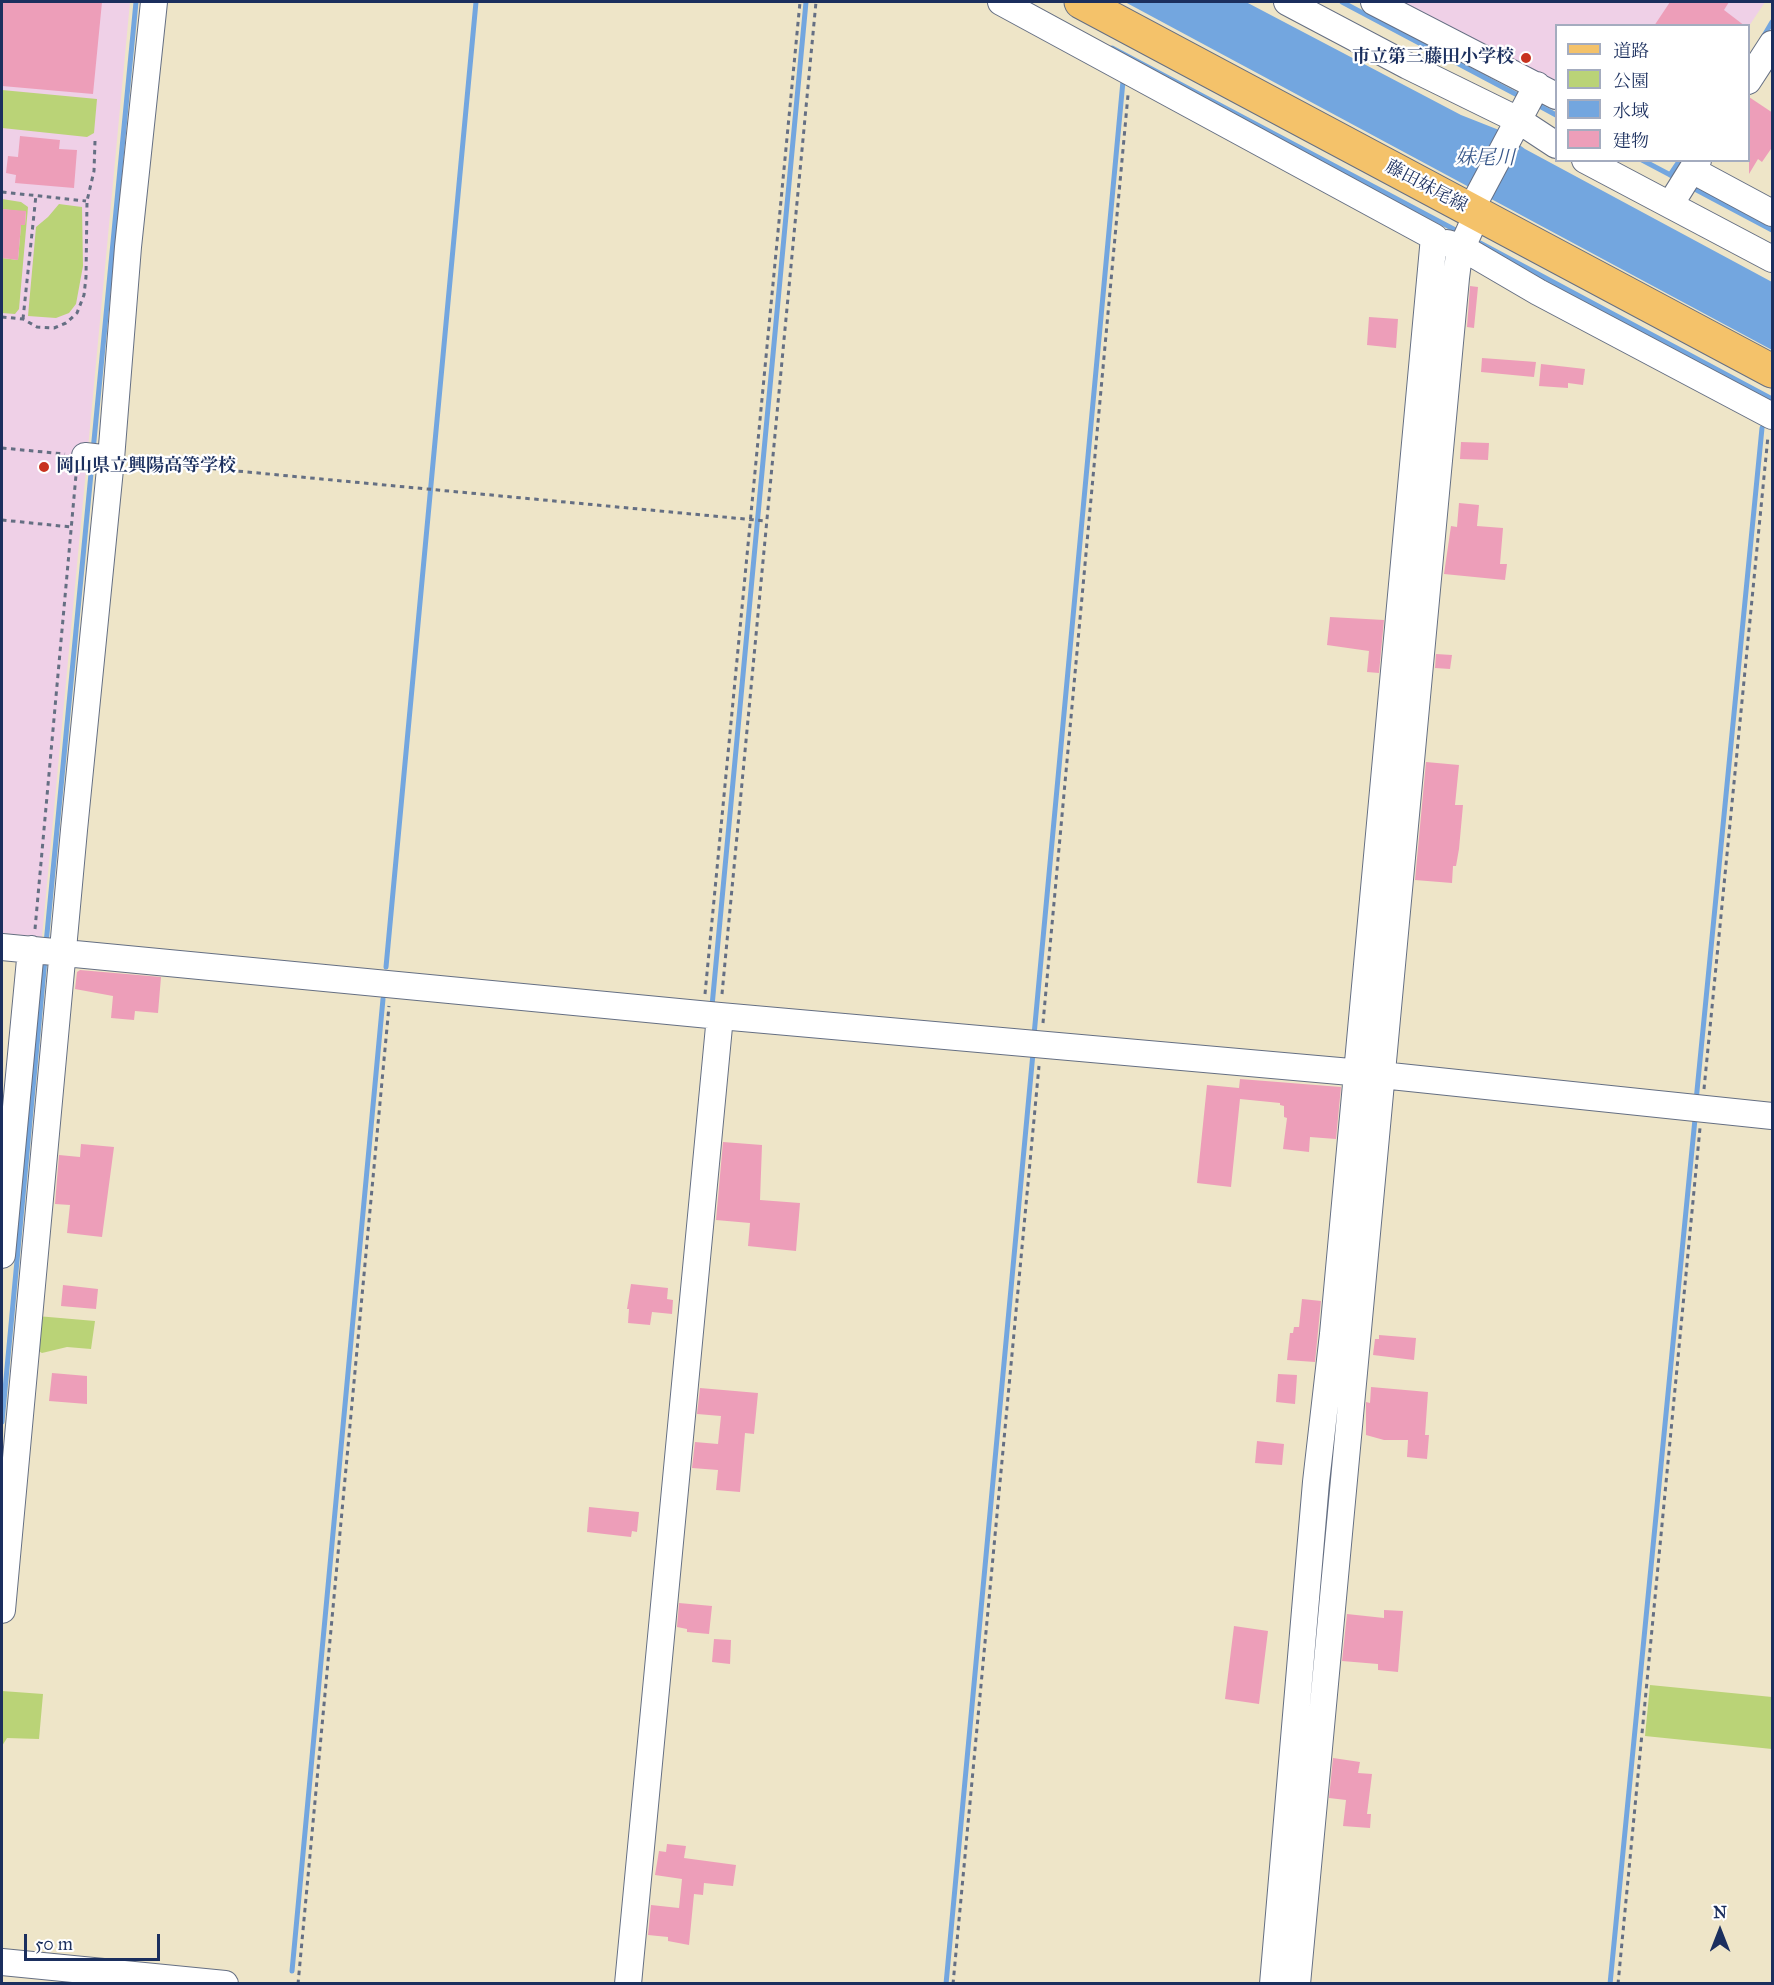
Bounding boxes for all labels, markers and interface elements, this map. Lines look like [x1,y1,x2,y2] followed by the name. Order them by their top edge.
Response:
[1555,24,1750,162] legend
[1613,40,1649,62] text: 道路
[1352,47,1514,69] place label: 市立第三藤田小学校
[1519,51,1533,65] marker: 市立第三藤田小学校
[1613,70,1649,92] text: 公園
[1613,100,1649,122] text: 水域
[1613,130,1649,152] text: 建物
[1455,147,1515,171] water label: 妹尾川
[1381,156,1471,218] street label: 藤田妹尾線
[56,456,236,478] place label: 岡山県立興陽高等学校
[37,460,51,474] marker: 岡山県立興陽高等学校
[1690,1901,1750,1961] north arrow
[1713,1903,1727,1922] text: N
[27,1922,164,1960] scale bar
[35,1933,73,1955] text: 50 m

